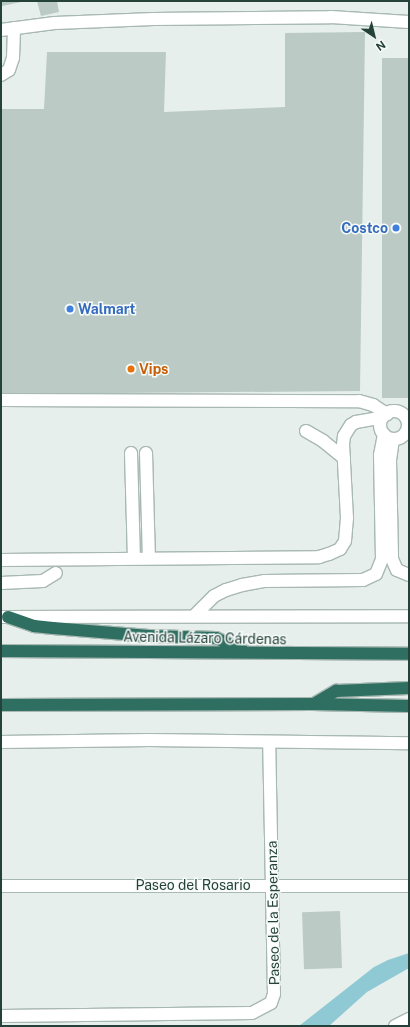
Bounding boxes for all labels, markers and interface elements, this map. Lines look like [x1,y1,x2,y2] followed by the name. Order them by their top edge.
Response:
[354,16,394,56] north arrow
[374,38,388,53] text: N
[341,220,388,236] place label: Costco
[391,223,401,233] marker: Costco
[78,301,135,317] place label: Walmart
[65,304,75,314] marker: Walmart
[139,361,168,377] place label: Vips
[126,364,136,374] marker: Vips
[123,628,287,648] street label: Avenida Lázaro Cárdenas
[263,840,283,986] street label: Paseo de la Esperanza
[135,877,251,893] street label: Paseo del Rosario

